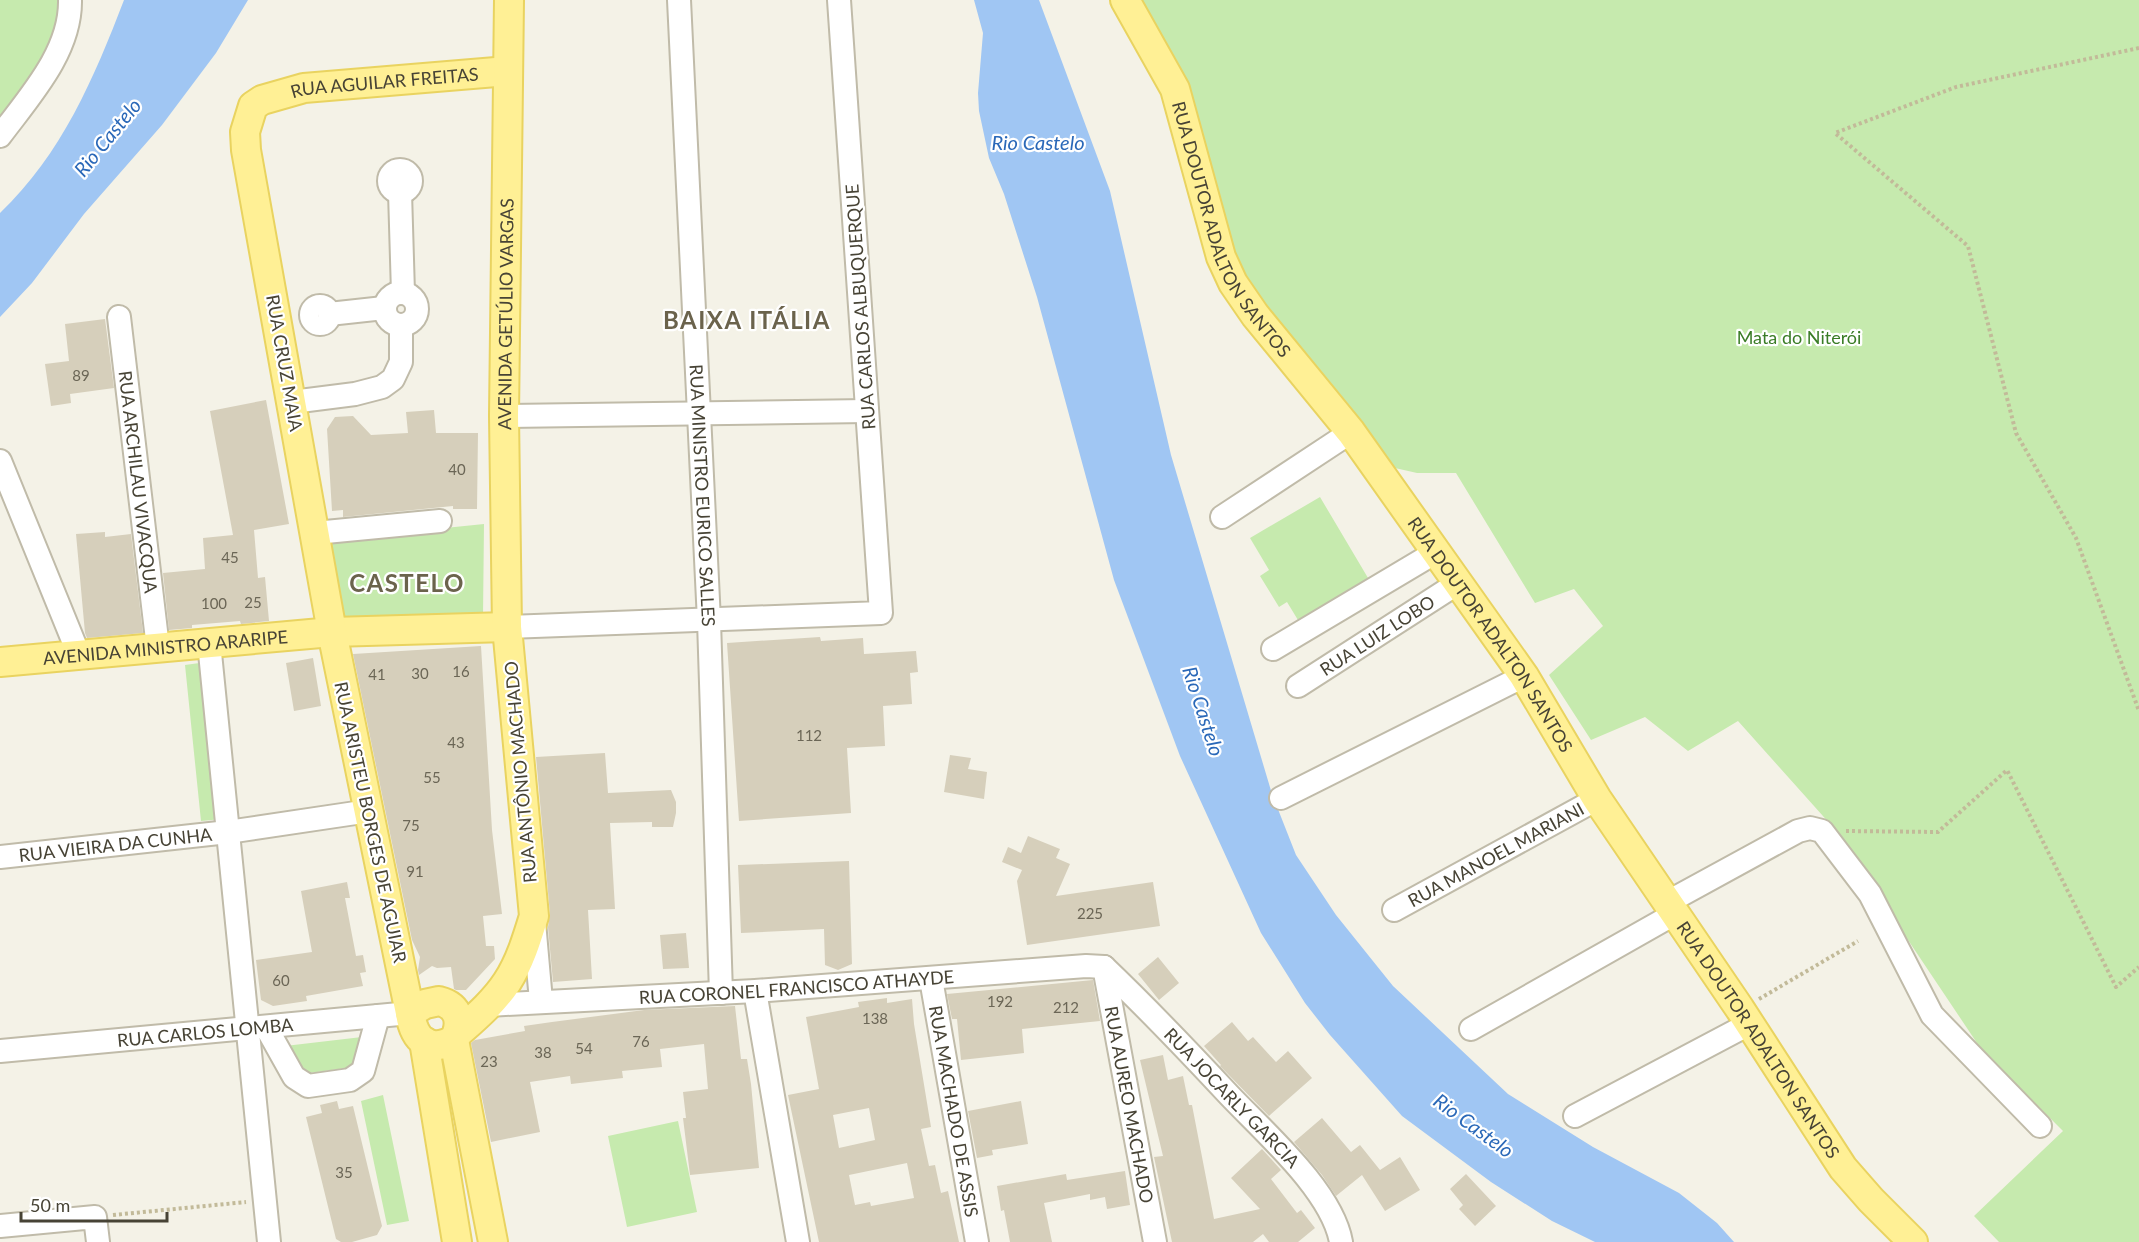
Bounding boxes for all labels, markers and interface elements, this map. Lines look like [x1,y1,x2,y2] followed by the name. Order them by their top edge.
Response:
[288,62,479,102] street label: RUA AGUILAR FREITAS
[68,93,146,181] water label: Rio Castelo
[1168,99,1296,361] street label: RUA DOUTOR ADALTON SANTOS
[991,130,1085,154] water label: Rio Castelo
[840,183,880,431] street label: RUA CARLOS ALBUQUERQUE
[493,198,518,430] street label: AVENIDA GETÚLIO VARGAS
[262,293,308,434] street label: RUA CRUZ MAIA
[663,305,831,334] district label: BAIXA ITÁLIA
[1737,326,1861,348] park label: Mata do Niterói
[686,364,720,627] street label: RUA MINISTRO EURICO SALLES
[72,366,90,384] house number: 89
[114,369,163,595] street label: RUA ARCHILAU VIVACQUA
[448,460,466,478] house number: 40
[1403,512,1578,756] street label: RUA DOUTOR ADALTON SANTOS
[221,548,239,566] house number: 45
[349,568,465,597] district label: CASTELO
[1316,590,1439,680] street label: RUA LUIZ LOBO
[244,593,262,611] house number: 25
[201,594,227,612] house number: 100
[42,625,289,669] street label: AVENIDA MINISTRO ARARIPE
[499,660,541,884] street label: RUA ANTÔNIO MACHADO
[452,662,470,680] house number: 16
[1178,663,1230,759] water label: Rio Castelo
[411,664,429,682] house number: 30
[368,665,386,683] house number: 41
[330,679,412,965] street label: RUA ARISTEU BORGES DE AGUIAR
[796,726,822,744] house number: 112
[447,733,465,751] house number: 43
[423,768,441,786] house number: 55
[1404,797,1588,911] street label: RUA MANOEL MARIANI
[402,816,420,834] house number: 75
[17,823,214,866] street label: RUA VIEIRA DA CUNHA
[406,862,424,880] house number: 91
[1077,904,1103,922] house number: 225
[1672,917,1845,1162] street label: RUA DOUTOR ADALTON SANTOS
[638,965,955,1008] street label: RUA CORONEL FRANCISCO ATHAYDE
[272,971,290,989] house number: 60
[987,992,1013,1010] house number: 192
[1053,998,1079,1016] house number: 212
[925,1004,983,1218] street label: RUA MACHADO DE ASSIS
[1100,1004,1159,1205] street label: RUA AUREO MACHADO
[862,1009,888,1027] house number: 138
[116,1013,295,1051] street label: RUA CARLOS LOMBA
[1160,1023,1305,1173] street label: RUA JOCARLY GARCIA
[632,1032,650,1050] house number: 76
[575,1039,593,1057] house number: 54
[534,1043,552,1061] house number: 38
[480,1052,498,1070] house number: 23
[1429,1088,1519,1162] water label: Rio Castelo
[335,1163,353,1181] house number: 35
[21,1185,166,1223] scale bar
[30,1194,70,1216] text: 50 m

